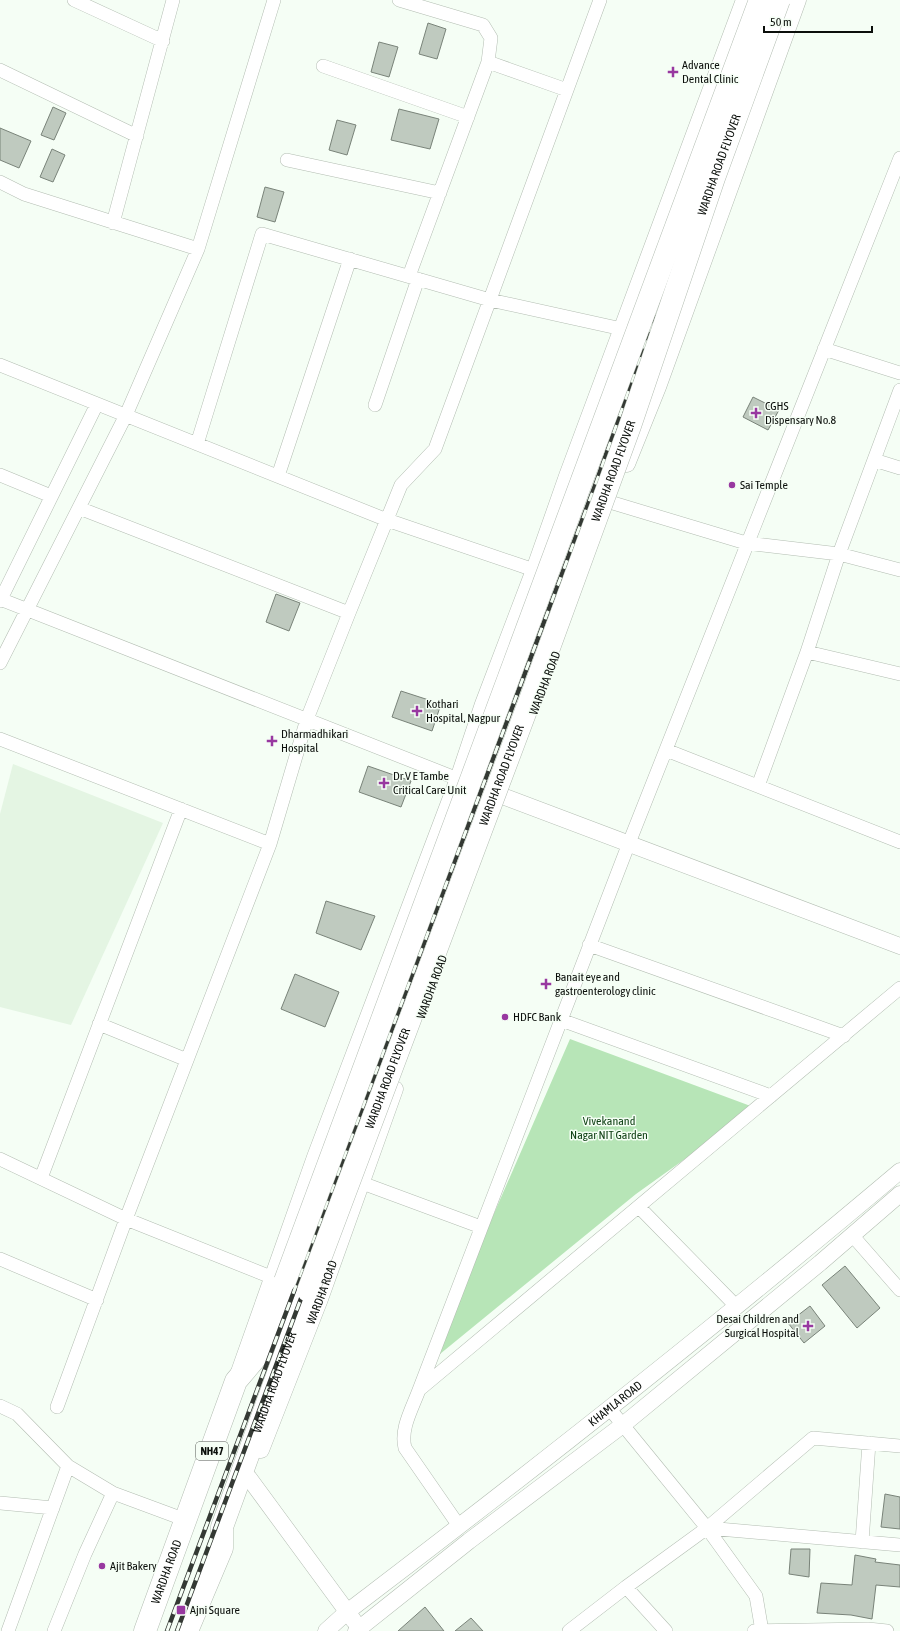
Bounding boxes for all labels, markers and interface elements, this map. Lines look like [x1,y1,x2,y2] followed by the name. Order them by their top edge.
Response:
[764,8,872,34] scale bar
[770,15,792,29] text: 50 m
[682,58,739,86] place label: Advance Dental Clinic
[667,66,679,78] marker: Advance Dental Clinic
[695,112,744,217] street label: WARDHA ROAD FLYOVER
[765,399,836,427] place label: CGHS Dispensary No.8
[750,407,762,419] marker: CGHS Dispensary No.8
[589,419,638,523] street label: WARDHA ROAD FLYOVER
[740,478,788,492] place label: Sai Temple
[727,480,737,490] marker: Sai Temple
[526,649,564,717] street label: WARDHA ROAD
[426,697,501,725] place label: Kothari Hospital, Nagpur
[411,705,423,717] marker: Kothari Hospital, Nagpur
[476,723,527,827] street label: WARDHA ROAD FLYOVER
[281,727,348,755] place label: Dharmadhikari Hospital
[266,735,278,747] marker: Dharmadhikari Hospital
[393,769,467,797] place label: Dr V E Tambe Critical Care Unit
[378,777,390,789] marker: Dr V E Tambe Critical Care Unit
[414,953,450,1021] street label: WARDHA ROAD
[555,970,656,998] place label: Banait eye and gastroenterology clinic
[540,978,552,990] marker: Banait eye and gastroenterology clinic
[513,1010,562,1024] place label: HDFC Bank
[500,1012,510,1022] marker: HDFC Bank
[363,1026,413,1131] street label: WARDHA ROAD FLYOVER
[570,1114,648,1142] park label: Vivekanand Nagar NIT Garden
[304,1258,340,1326] street label: WARDHA ROAD
[716,1312,800,1340] place label: Desai Children and Surgical Hospital
[802,1320,814,1332] marker: Desai Children and Surgical Hospital
[250,1330,299,1435] street label: WARDHA ROAD FLYOVER
[586,1378,645,1429] street label: KHAMLA ROAD
[196,1442,228,1460] road number: NH47
[148,1538,185,1606] street label: WARDHA ROAD
[110,1559,157,1573] place label: Ajit Bakery
[97,1561,107,1571] marker: Ajit Bakery
[190,1603,240,1617] place label: Ajni Square
[175,1604,187,1616] marker: Ajni Square

